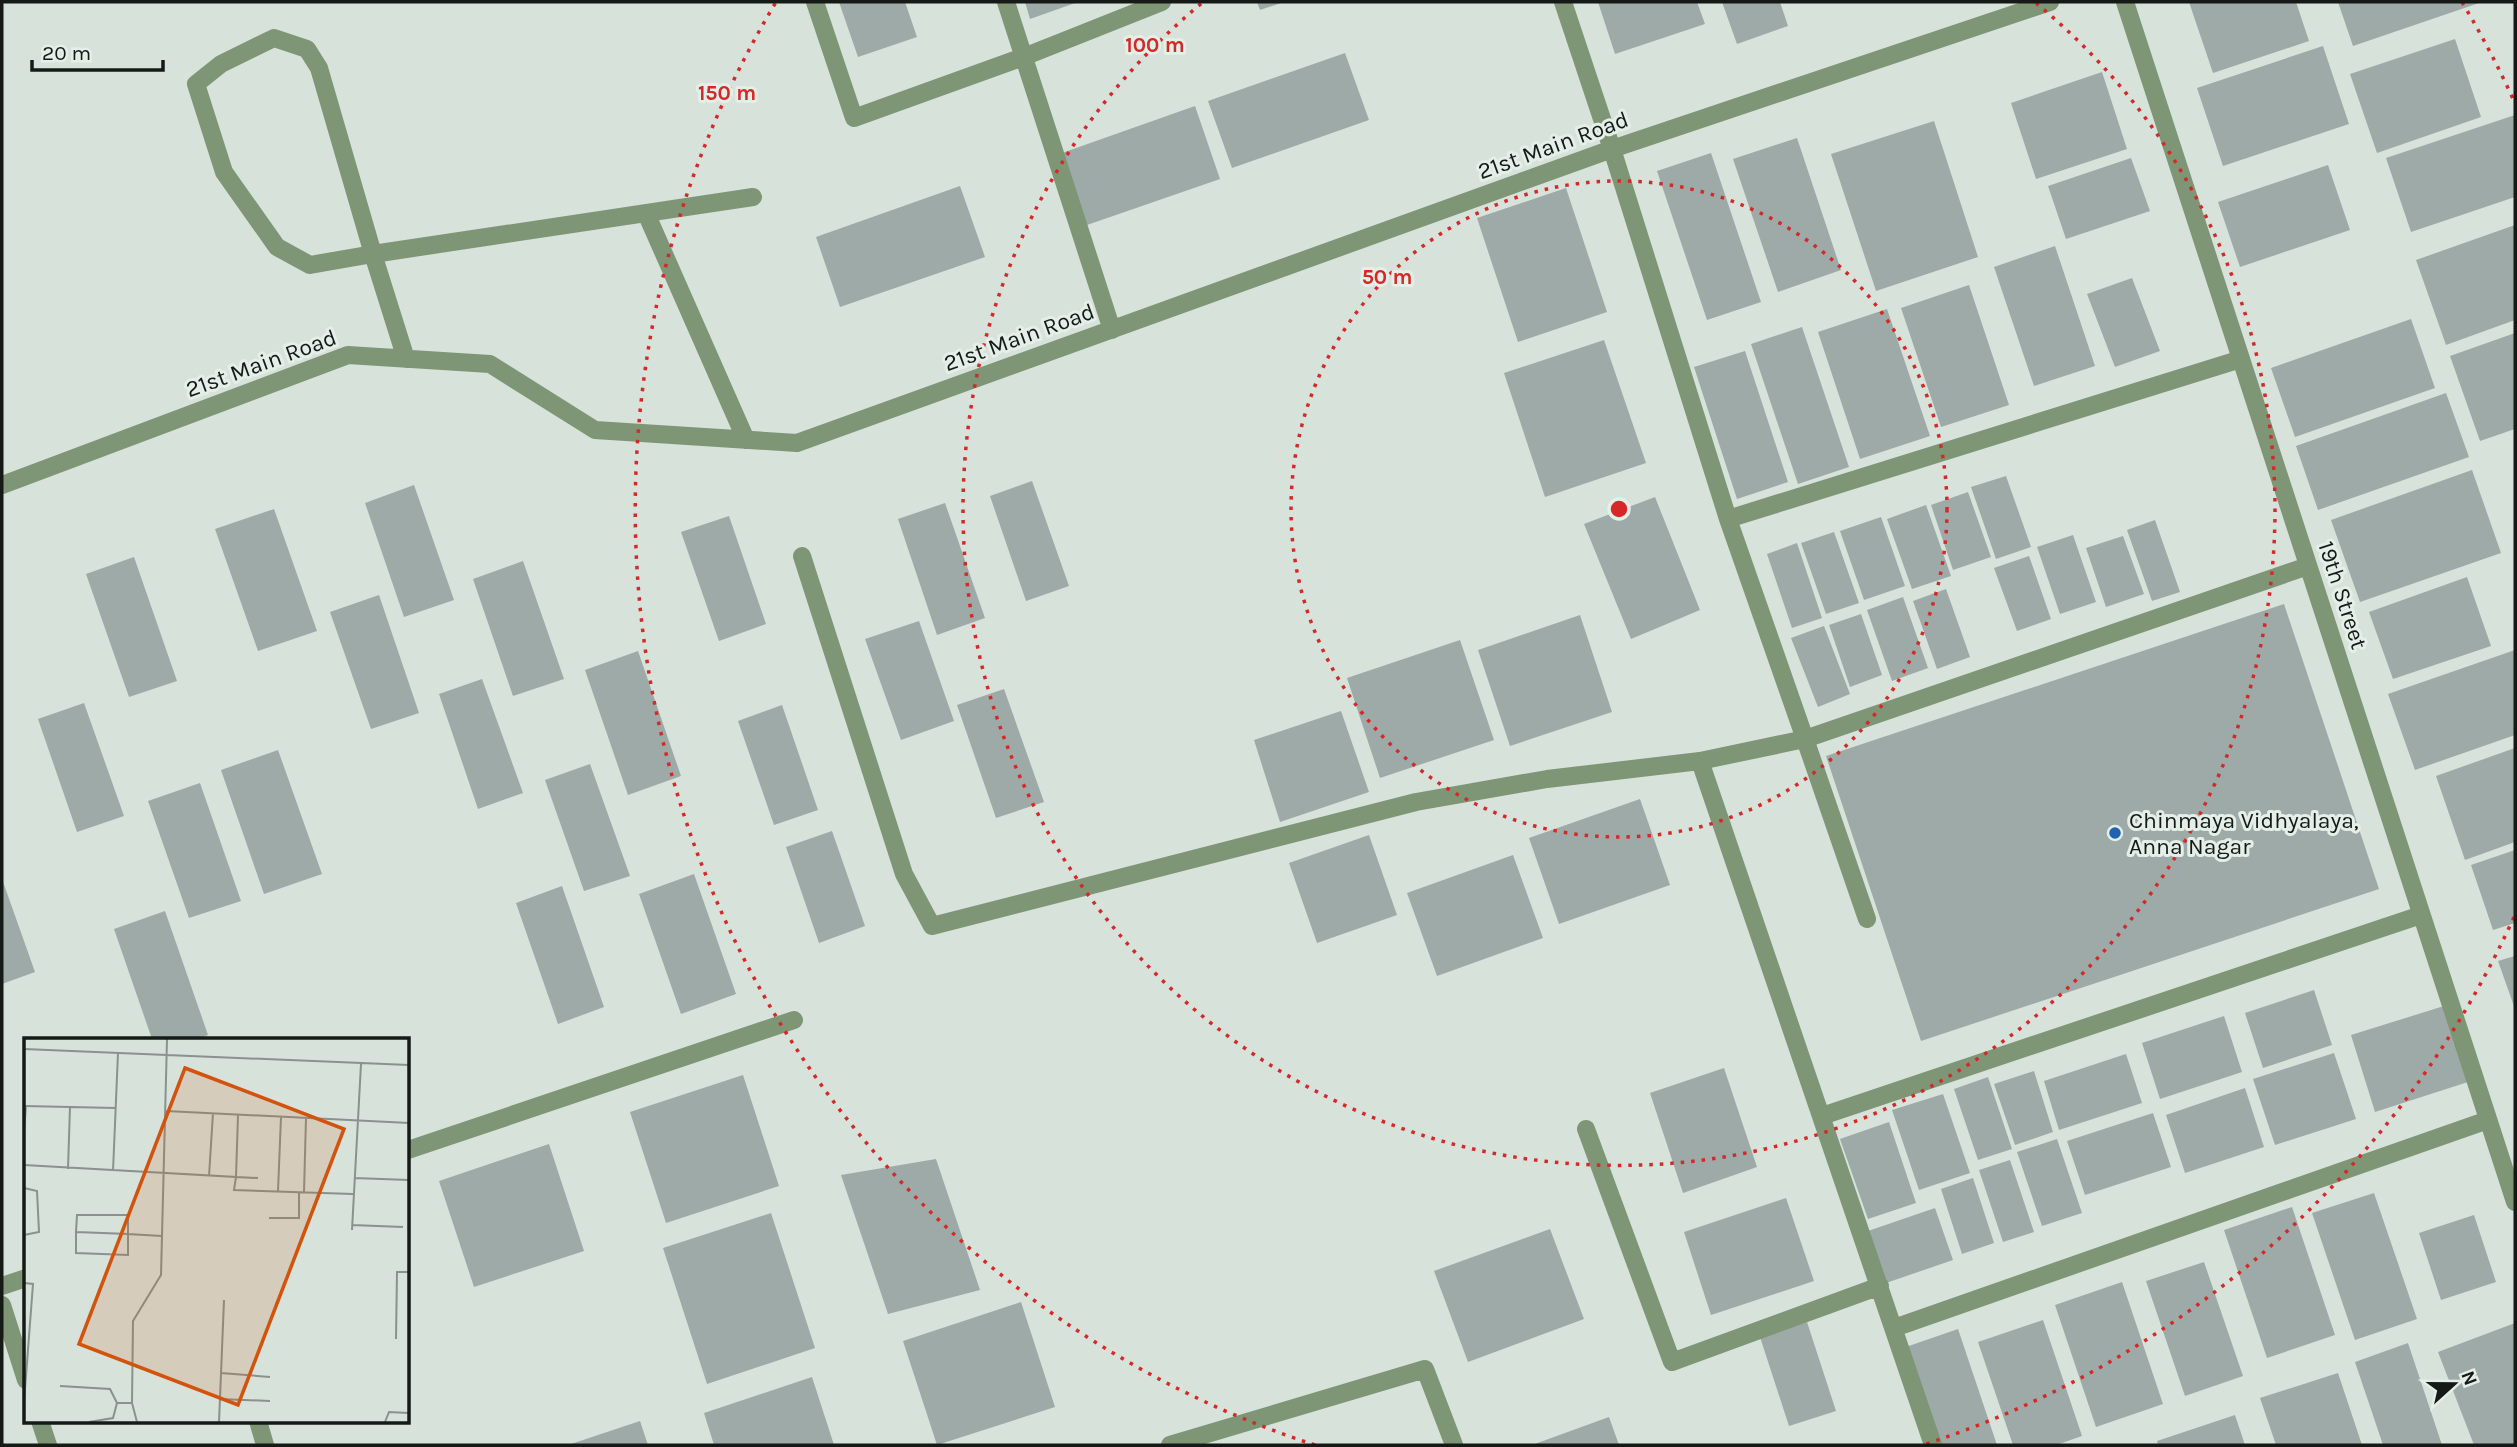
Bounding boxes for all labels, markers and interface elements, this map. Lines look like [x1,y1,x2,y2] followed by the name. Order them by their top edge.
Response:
[32,28,163,72] scale bar
[1125,33,1185,57] text: 100 m
[42,41,91,65] text: 20 m
[698,81,756,105] text: 150 m
[1474,106,1632,185] street label: 21st Main Road
[1362,265,1412,289] text: 50 m
[940,298,1098,377] street label: 21st Main Road
[182,324,340,403] street label: 21st Main Road
[1607,497,1631,521] centre of rings
[2312,538,2373,653] street label: 19th Street
[2129,807,2359,860] place label: Chinmaya Vidhyalaya, Anna Nagar
[2107,825,2123,841] marker: Chinmaya Vidhyalaya, Anna Nagar
[24,1038,410,1422] inset map
[2419,1349,2489,1419] north arrow
[2456,1368,2482,1389] text: N

